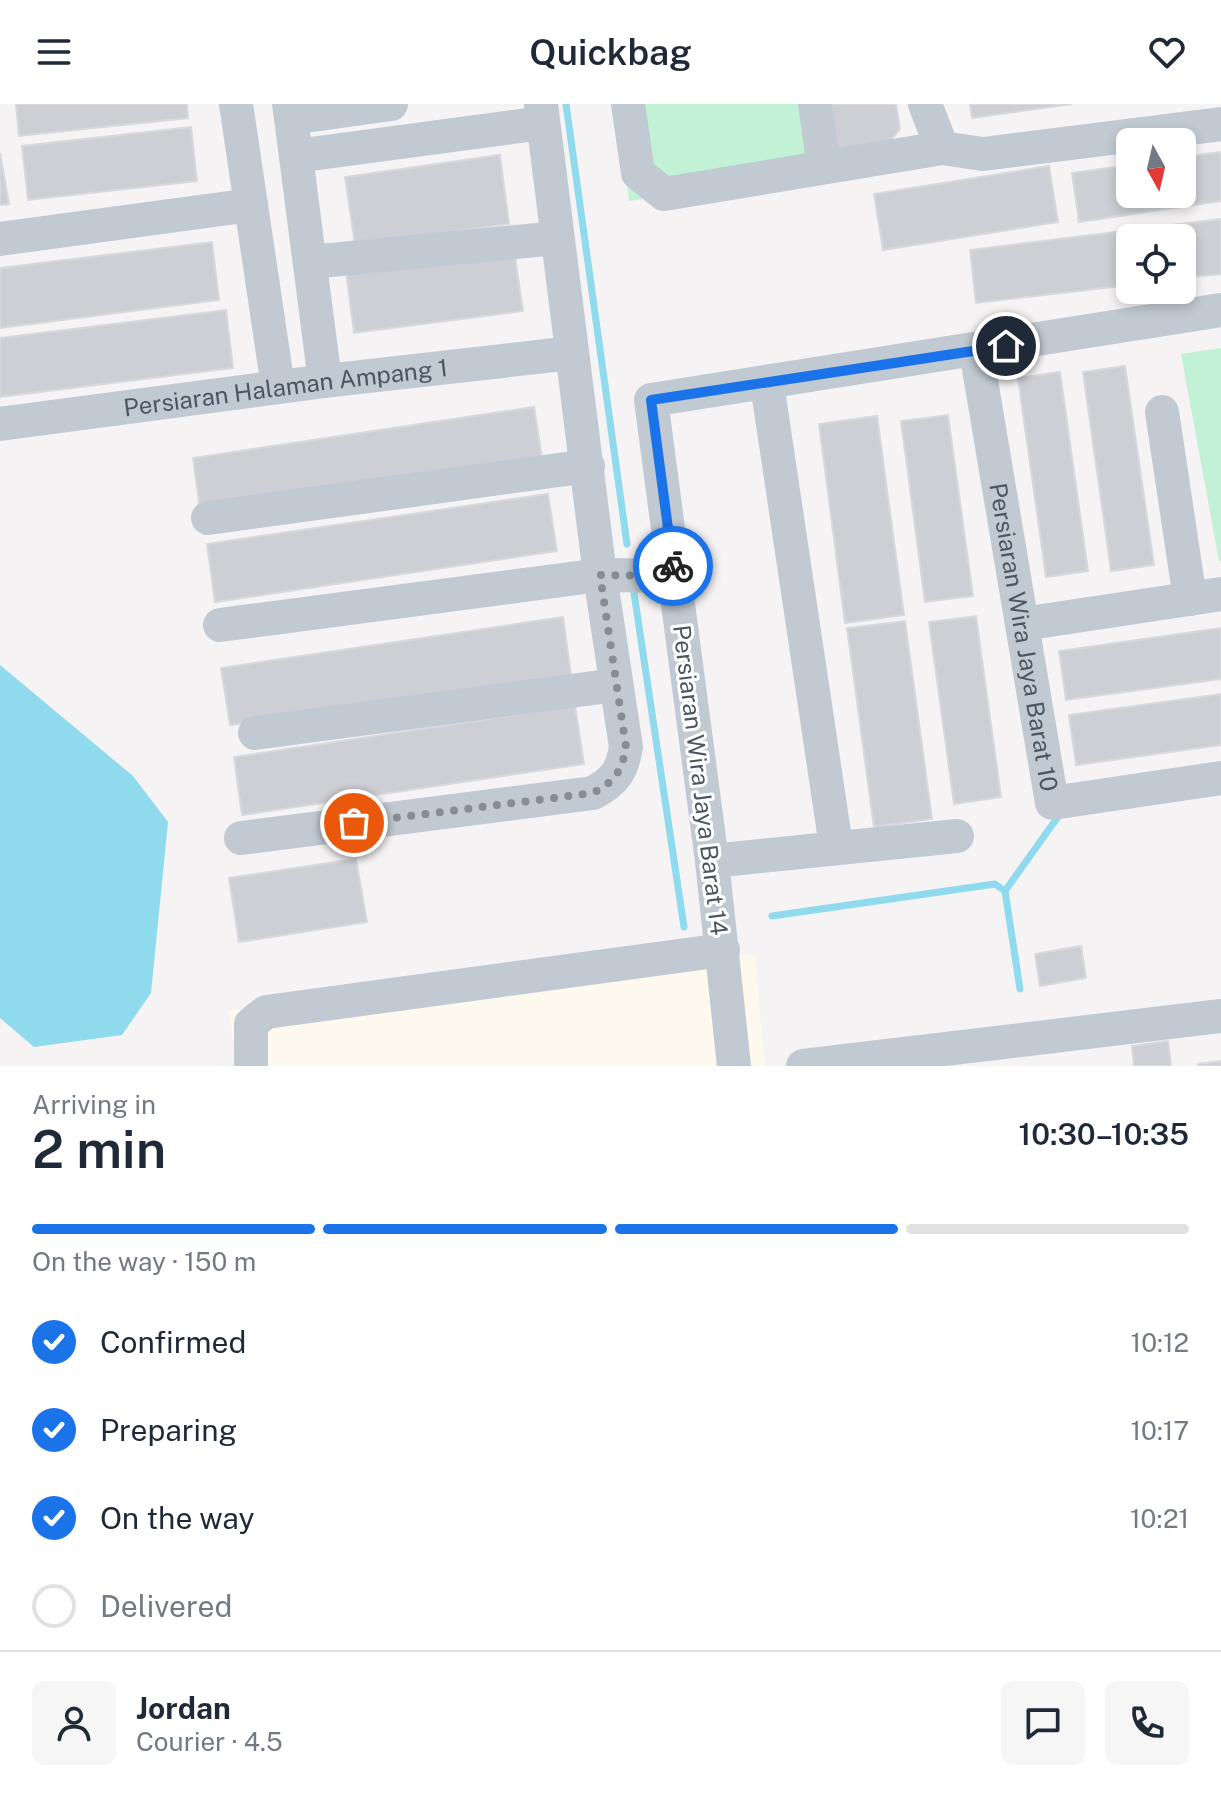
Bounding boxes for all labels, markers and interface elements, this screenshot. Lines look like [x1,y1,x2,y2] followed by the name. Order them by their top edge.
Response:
[32,30,76,74] icon: menu
[1145,30,1189,74] icon: heart
[529,31,692,73] text: Quickbag
[1116,128,1196,208] north arrow
[1116,128,1196,304] map controls
[1116,224,1196,304] button: locate
[972,312,1040,380] pin
[984,324,1028,368] icon: home
[122,353,449,422] street label: Persiaran Halaman Ampang 1
[984,481,1064,793] street label: Persiaran Wira Jaya Barat 10
[633,526,713,606] courier
[651,544,695,588] icon: bike
[668,623,734,937] street label: Persiaran Wira Jaya Barat 14
[320,789,388,857] pin
[332,801,376,845] icon: bag
[32,1089,156,1120] text: Arriving in
[1019,1116,1189,1152] text: 10:30–10:35
[32,1119,166,1180] text: 2 min
[32,1246,256,1277] text: On the way · 150 m
[32,1320,76,1364] icon: check
[100,1324,246,1360] text: Confirmed
[1131,1327,1189,1358] text: 10:12
[32,1408,76,1452] icon: check
[100,1412,237,1448] text: Preparing
[1130,1415,1189,1446] text: 10:17
[32,1496,76,1540] icon: check
[100,1500,254,1536] text: On the way
[1130,1503,1189,1534] text: 10:21
[100,1588,232,1624] text: Delivered
[32,1681,116,1765] button: person
[1001,1681,1085,1765] button: chat
[1105,1681,1189,1765] button: phone
[136,1690,231,1726] text: Jordan
[136,1726,283,1757] text: Courier · 4.5

